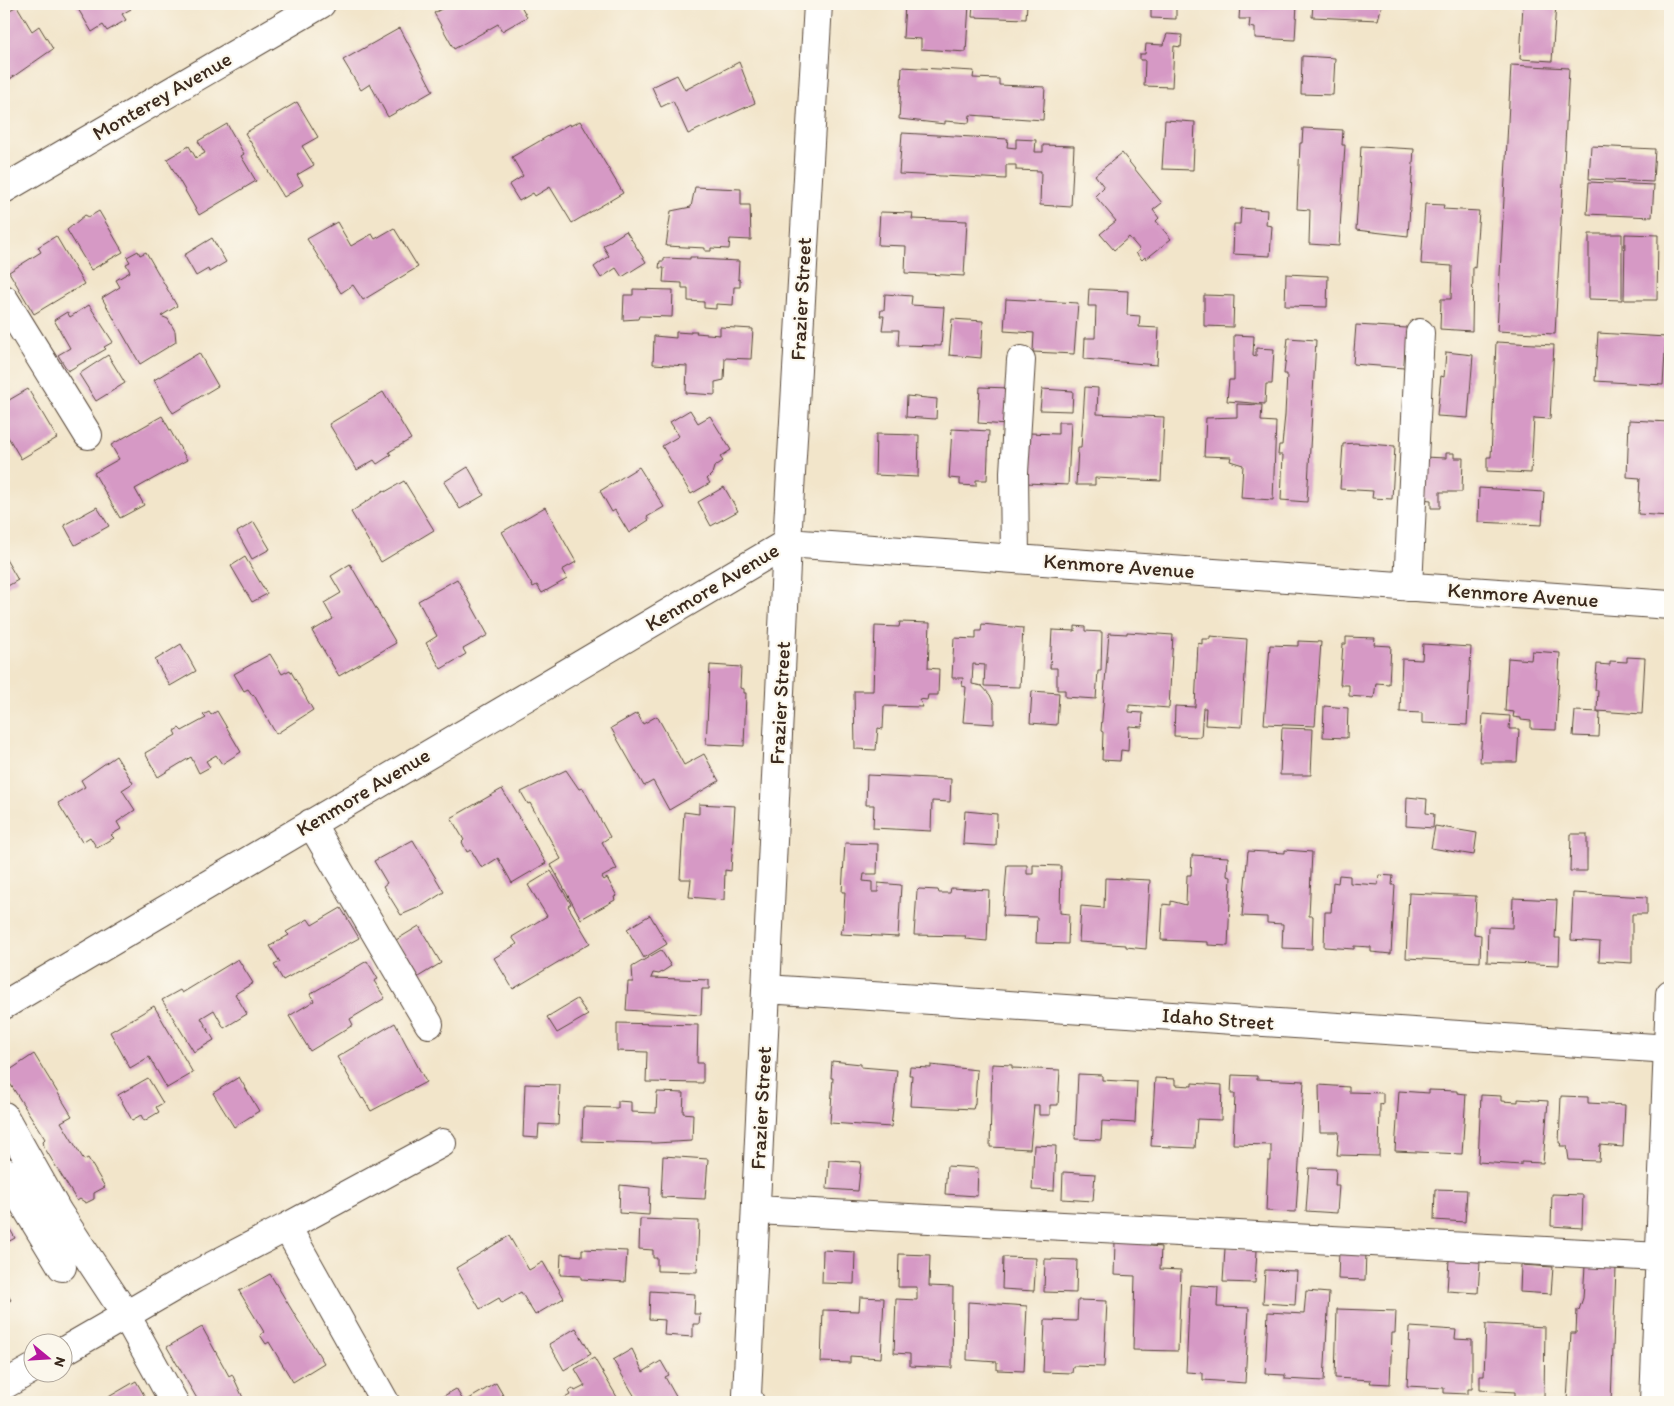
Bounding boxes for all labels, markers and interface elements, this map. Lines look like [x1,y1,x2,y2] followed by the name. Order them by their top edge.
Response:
[88,46,236,146] street label: Monterey Avenue
[785,237,816,361] street label: Frazier Street
[640,537,783,636] street label: Kenmore Avenue
[1043,548,1196,583] street label: Kenmore Avenue
[1447,577,1600,612] street label: Kenmore Avenue
[764,641,795,765] street label: Frazier Street
[291,742,434,841] street label: Kenmore Avenue
[1161,1002,1275,1035] street label: Idaho Street
[745,1046,776,1170] street label: Frazier Street
[22,1334,72,1384] north arrow
[50,1355,69,1369] text: N

